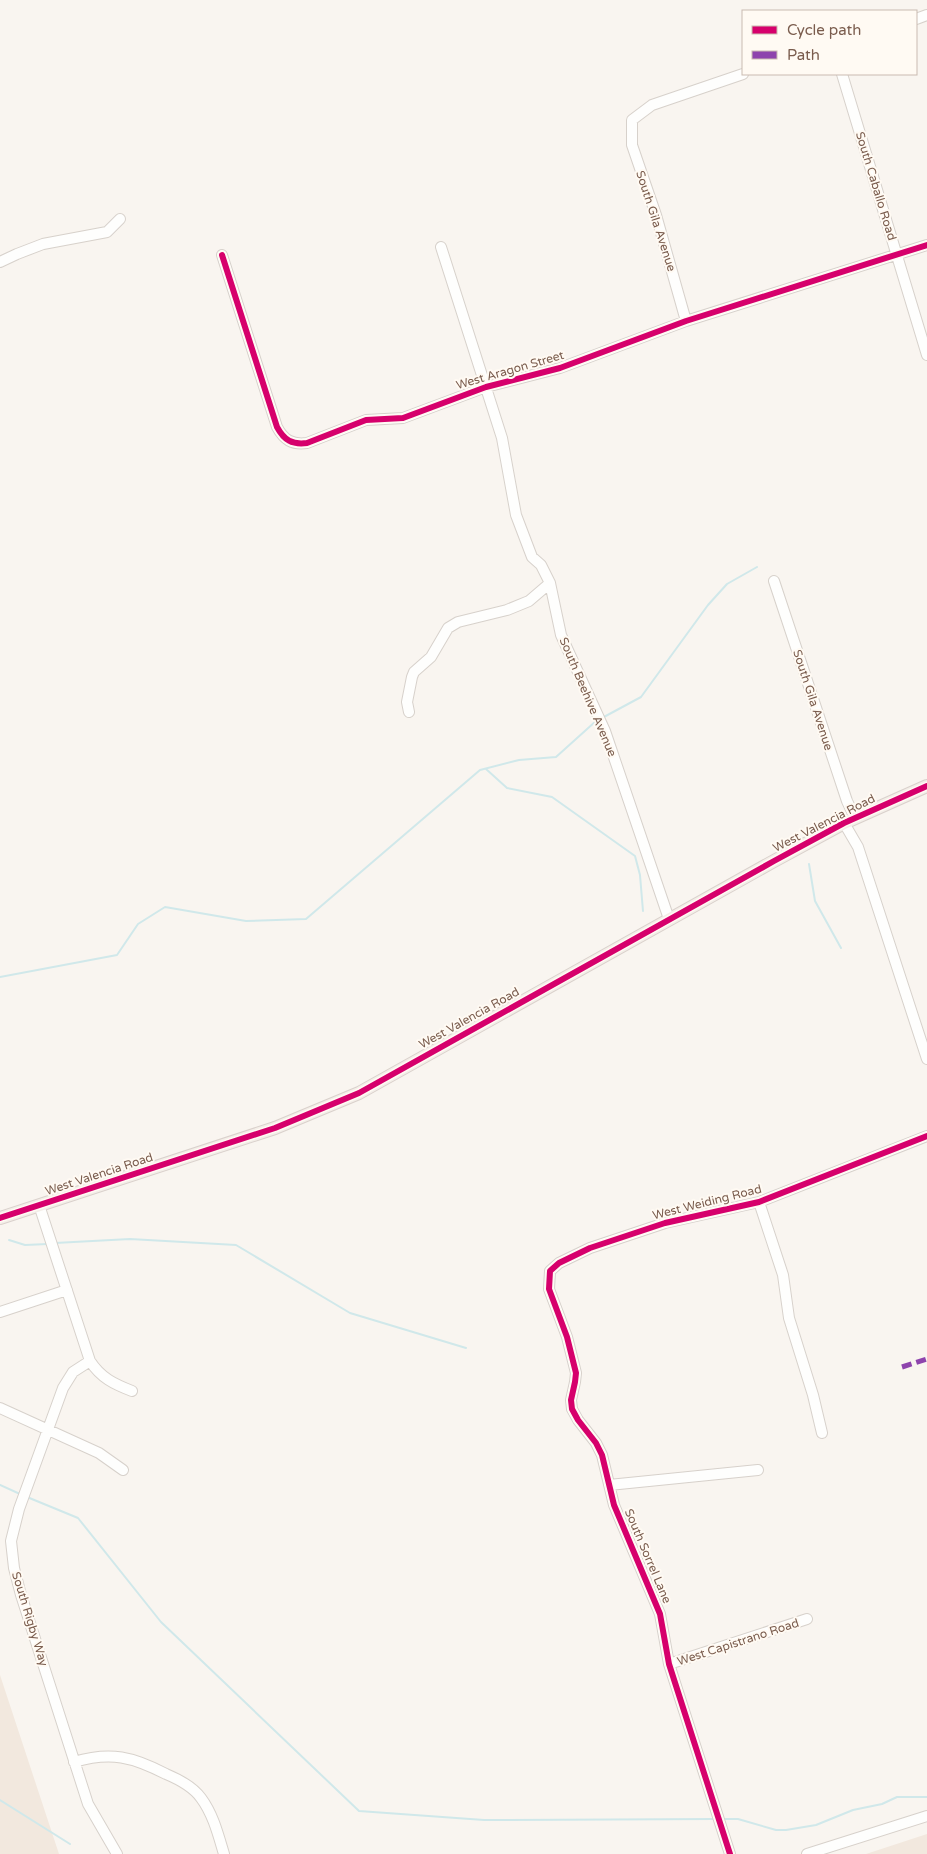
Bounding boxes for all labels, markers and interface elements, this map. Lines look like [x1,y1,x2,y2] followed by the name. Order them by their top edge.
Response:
[742,10,917,75] legend
[787,21,861,39] text: Cycle path
[787,46,820,64] text: Path
[853,130,899,242] street label: South Caballo Road
[633,169,679,273] street label: South Gila Avenue
[454,348,566,392] street label: West Aragon Street
[556,635,620,759] street label: South Beehive Avenue
[790,648,836,752] street label: South Gila Avenue
[771,791,877,855] street label: West Valencia Road
[416,985,522,1051] street label: West Valencia Road
[43,1150,155,1198] street label: West Valencia Road
[651,1182,763,1222] street label: West Weiding Road
[622,1507,674,1606] street label: South Sorrel Lane
[9,1570,51,1668] street label: South Rigby Way
[675,1616,801,1668] street label: West Capistrano Road

